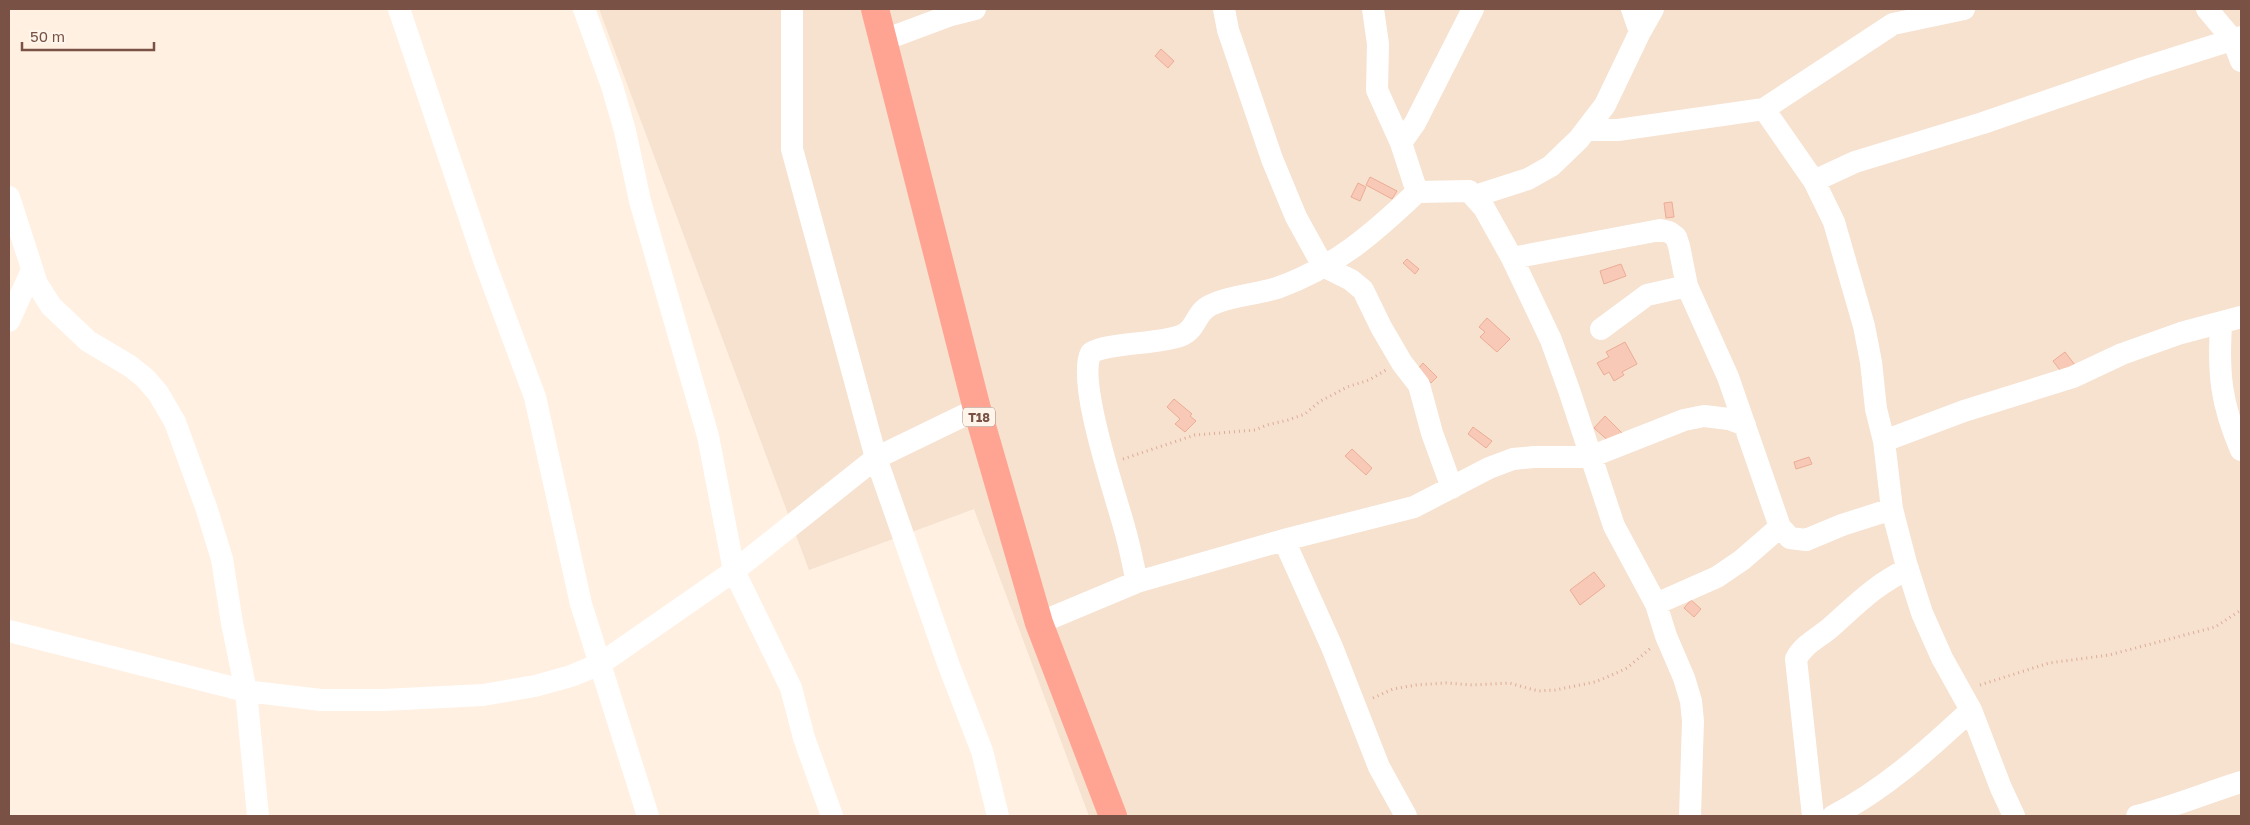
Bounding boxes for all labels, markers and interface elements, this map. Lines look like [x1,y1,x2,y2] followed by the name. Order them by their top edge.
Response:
[22,20,155,52] scale bar
[30,27,65,45] text: 50 m
[963,408,995,427] road number: T18

